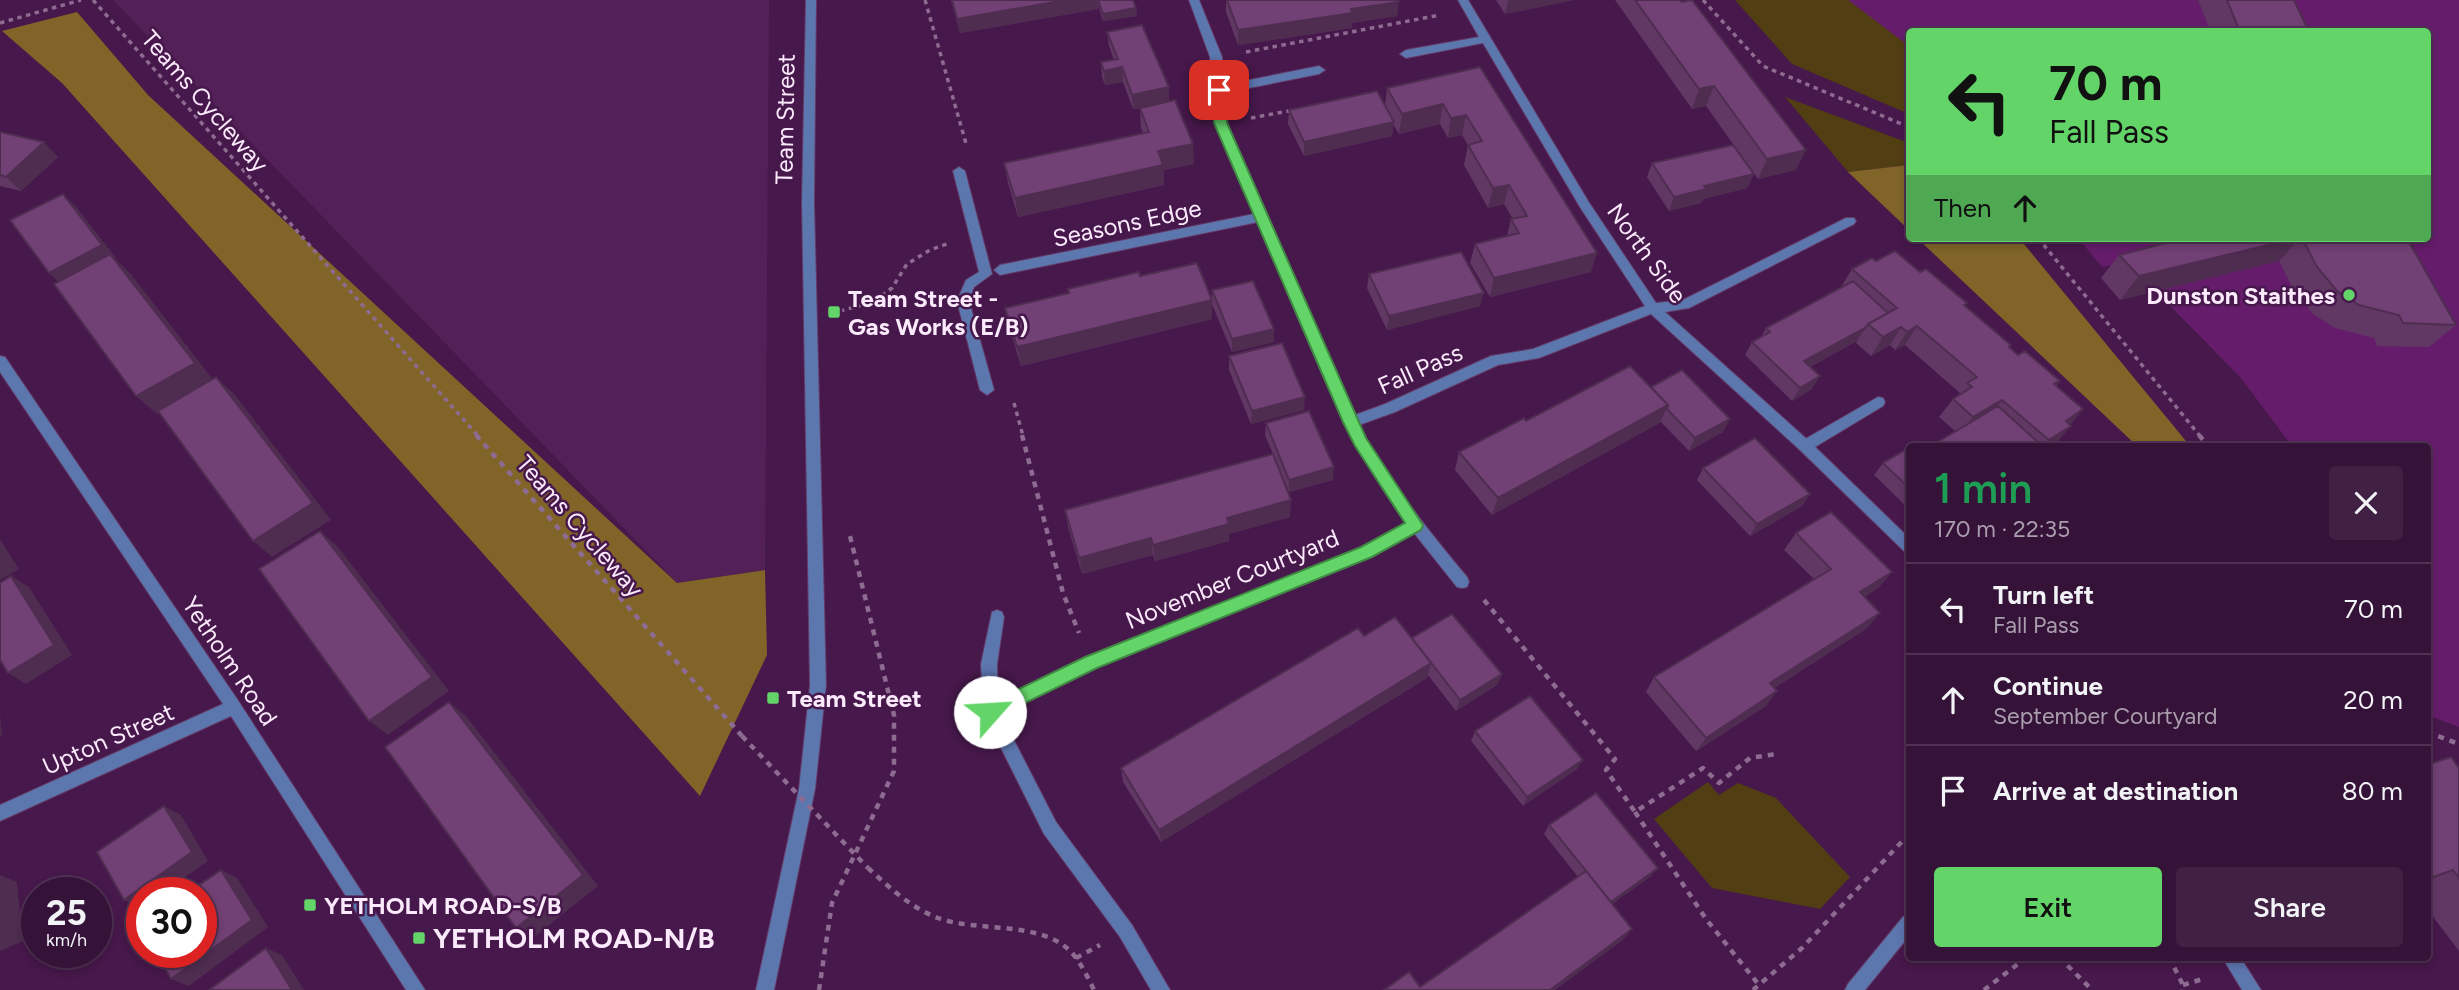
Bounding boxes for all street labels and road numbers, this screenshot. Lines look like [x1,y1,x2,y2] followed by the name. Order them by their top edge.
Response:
[135,24,275,178] street label: Teams Cycleway
[769,53,801,185] street label: Team Street
[1050,193,1204,253] street label: Seasons Edge
[1601,197,1693,309] street label: North Side
[1373,337,1467,401] street label: Fall Pass
[510,449,650,603] street label: Teams Cycleway
[1121,523,1343,635] street label: November Courtyard
[176,591,284,731] street label: Yetholm Road
[38,697,178,781] street label: Upton Street

